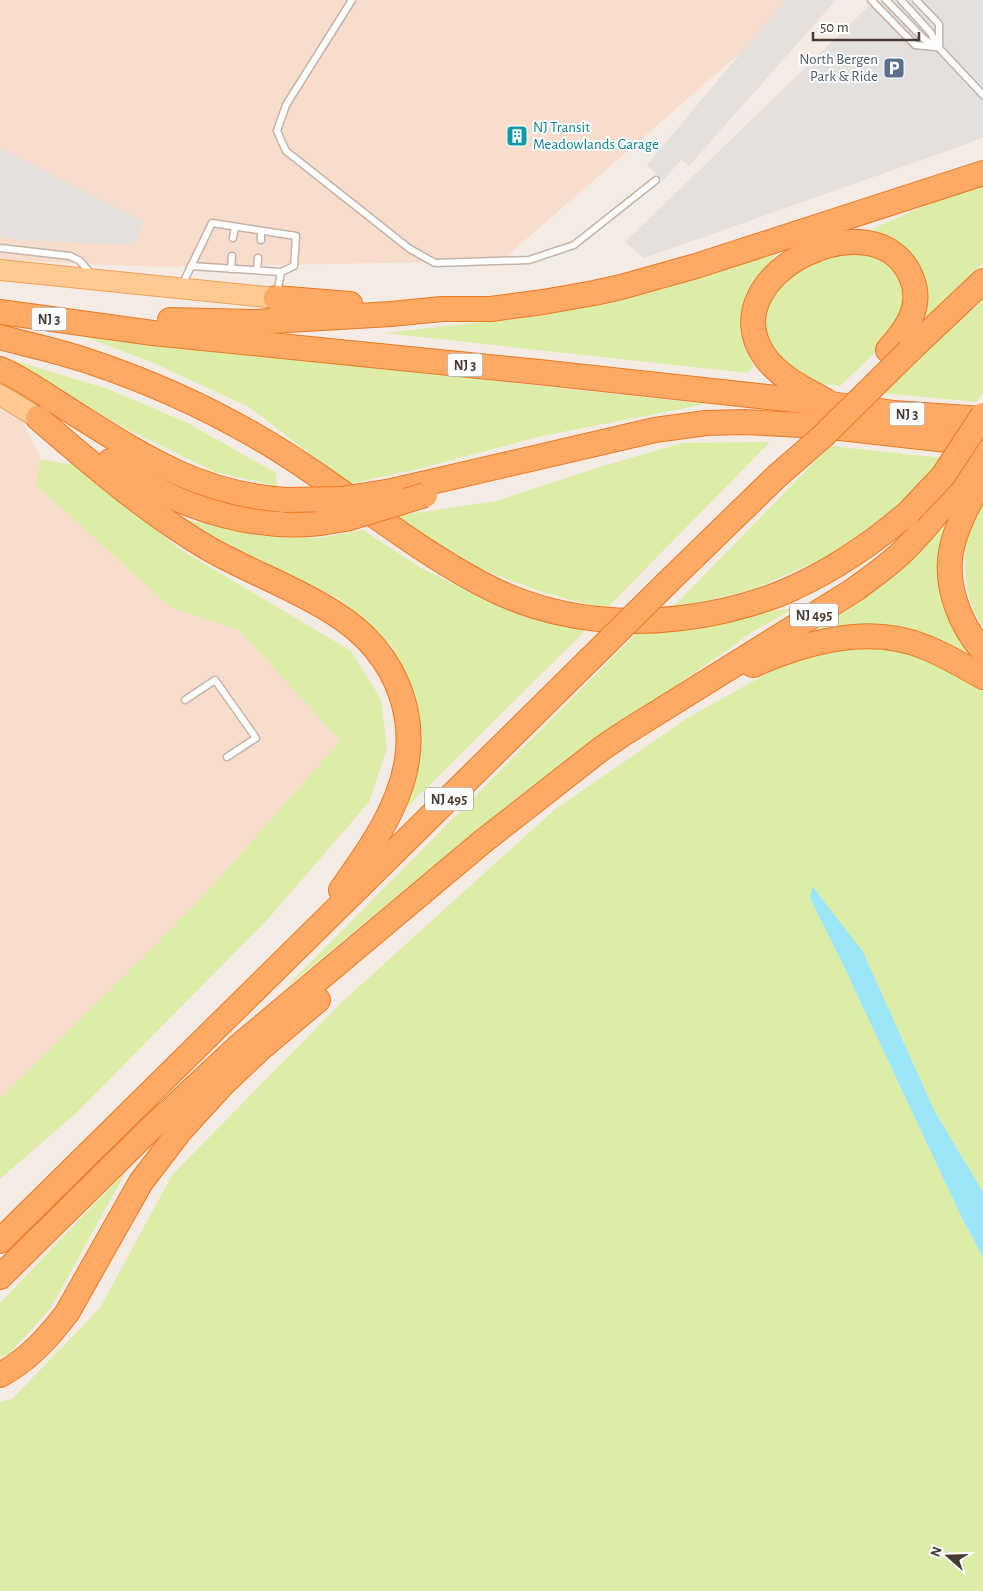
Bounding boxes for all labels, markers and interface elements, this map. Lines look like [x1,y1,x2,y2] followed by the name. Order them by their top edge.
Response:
[813,10,919,42] scale bar
[820,20,849,35] text: 50 m
[799,52,878,84] place label: North Bergen Park & Ride
[882,56,906,80] parking icon: North Bergen Park & Ride
[533,120,659,152] place label: NJ Transit Meadowlands Garage
[505,124,529,148] building icon: NJ Transit Meadowlands Garage
[32,308,66,330] road number: NJ 3
[448,354,482,376] road number: NJ 3
[890,402,924,426] road number: NJ 3
[790,604,838,626] road number: NJ 495
[425,788,473,811] road number: NJ 495
[923,1531,973,1581] north arrow
[928,1545,945,1559] text: N

